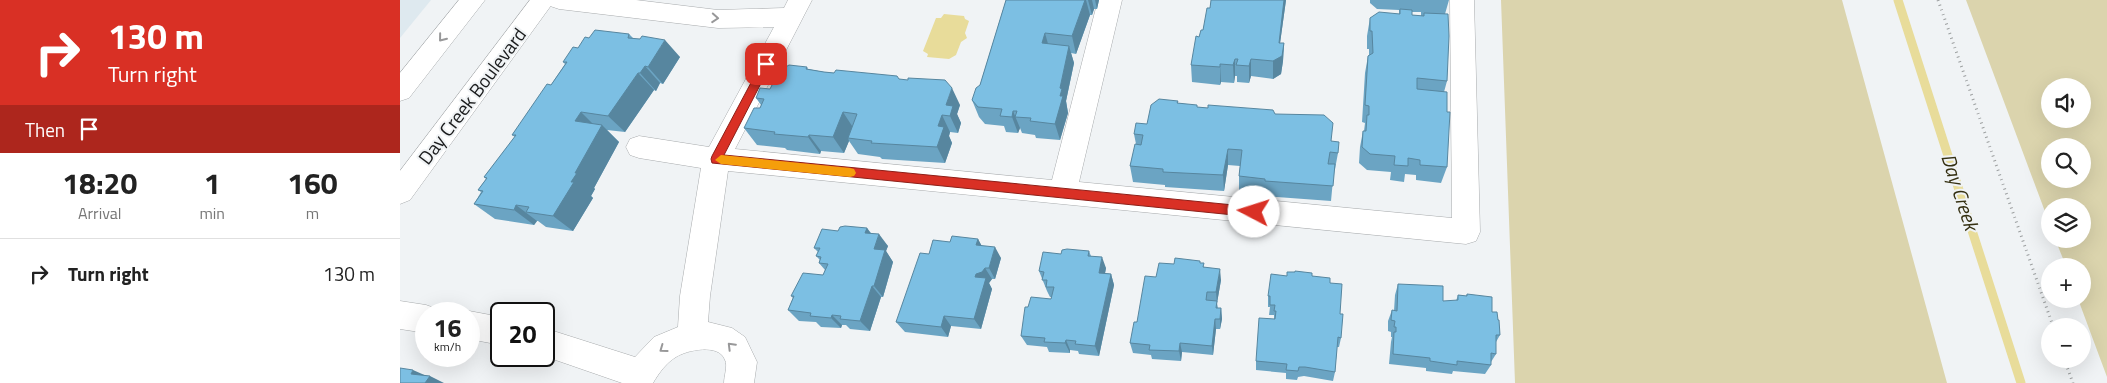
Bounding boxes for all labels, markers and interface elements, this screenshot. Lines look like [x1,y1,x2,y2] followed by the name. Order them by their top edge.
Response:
[108,9,204,63] text: 130 m
[711,12,719,23] one-way arrow
[25,20,90,85] icon: right
[410,21,533,170] street label: Day Creek Boulevard
[440,32,448,41] one-way arrow
[745,43,787,85] pin
[752,50,780,78] icon: arrive
[108,57,197,91] text: Turn right
[2041,78,2091,368] map controls
[2041,78,2091,128] button: sound
[25,115,65,144] text: Then
[75,115,103,143] icon: arrive
[2041,138,2091,188] button: search
[1934,149,1988,236] water label: Day Creek
[62,160,137,206] text: 18:20
[204,160,221,206] text: 1
[287,160,338,206] text: 160
[1227,185,1279,237] position arrow
[2041,198,2091,248] button: layers
[78,201,121,225] text: Arrival
[199,201,225,225] text: min
[306,201,319,225] text: m
[2041,258,2091,308] button: +
[68,259,149,288] text: Turn right
[323,259,375,288] text: 130 m
[25,260,53,288] icon: right
[490,302,555,367] speed limit sign: 20
[433,309,462,347] text: 16
[2041,318,2091,368] button: −
[434,337,461,356] text: km/h
[659,343,669,352] one-way arrow
[727,343,736,352] one-way arrow

